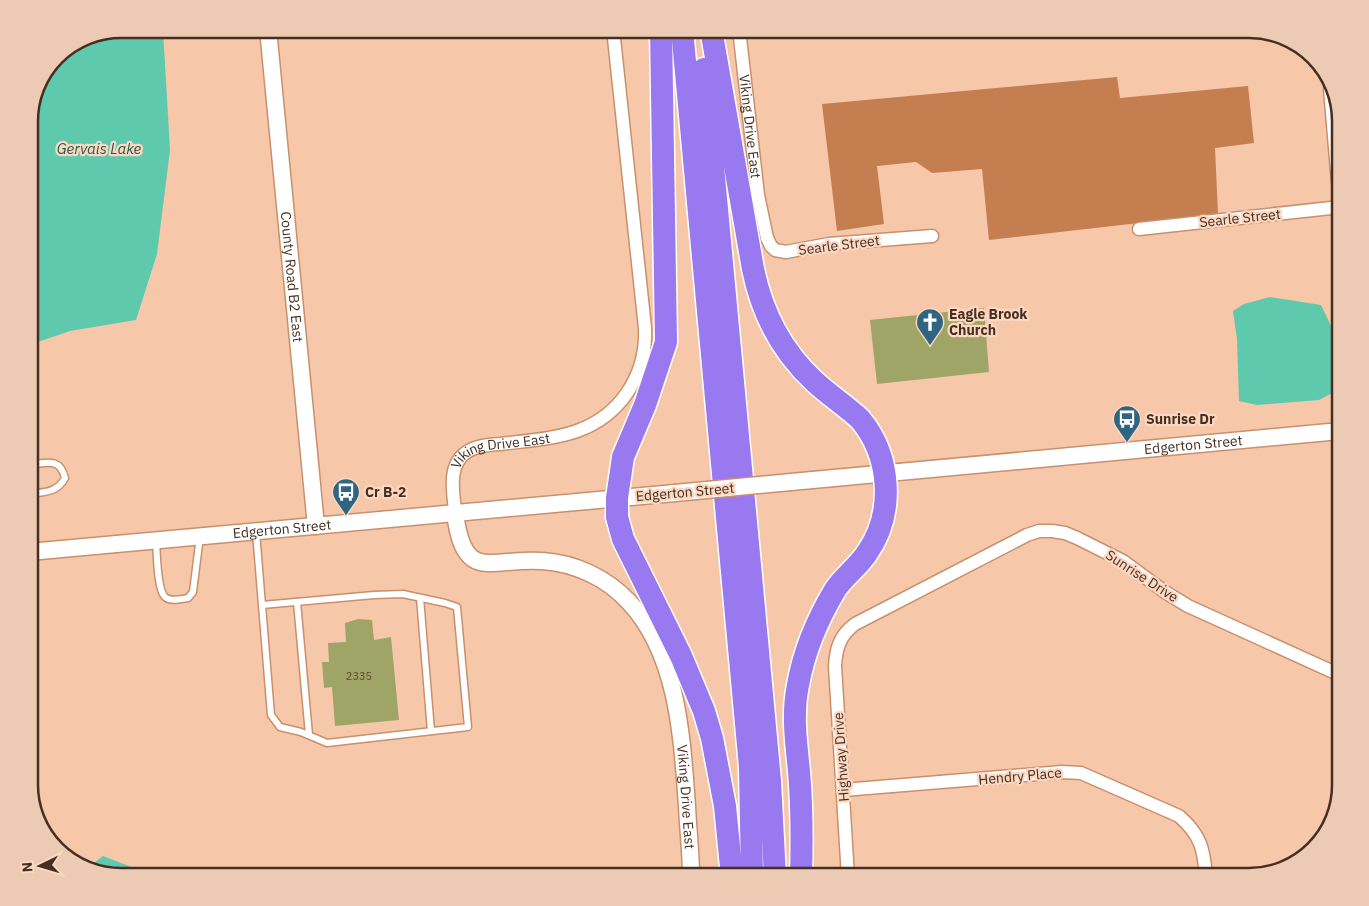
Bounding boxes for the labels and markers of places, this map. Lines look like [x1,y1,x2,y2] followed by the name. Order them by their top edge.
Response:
[949,305,1028,339] place label: Eagle Brook Church
[915,307,945,346] church icon: Eagle Brook Church
[1112,404,1142,443] bus stop icon: Sunrise Dr
[1146,410,1215,428] place label: Sunrise Dr
[331,477,361,516] bus stop icon: Cr B-2
[365,483,406,501] place label: Cr B-2

